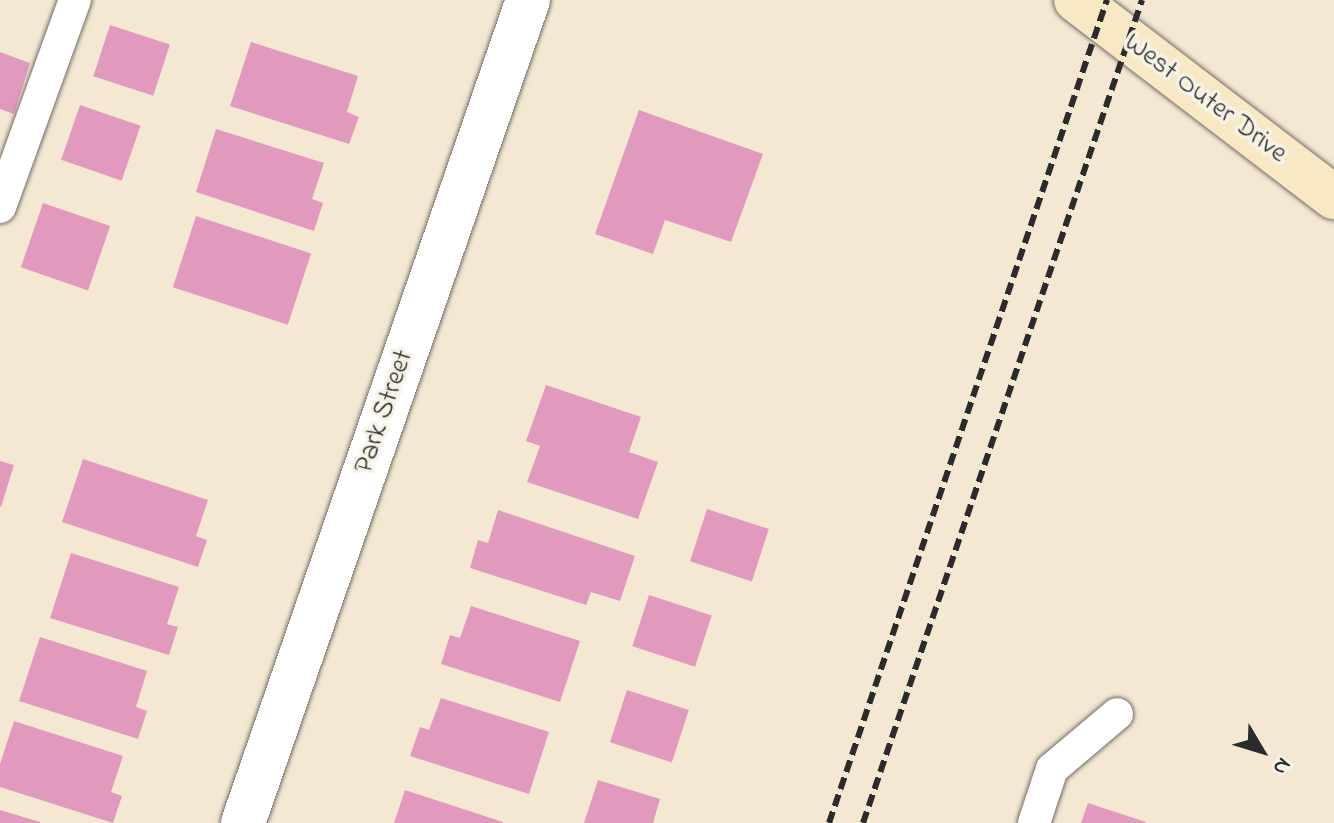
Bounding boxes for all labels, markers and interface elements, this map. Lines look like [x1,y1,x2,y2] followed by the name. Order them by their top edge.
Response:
[1117,27,1293,171] street label: West Outer Drive
[348,346,422,478] street label: Park Street
[1222,711,1302,791] north arrow
[1264,750,1298,781] text: N

